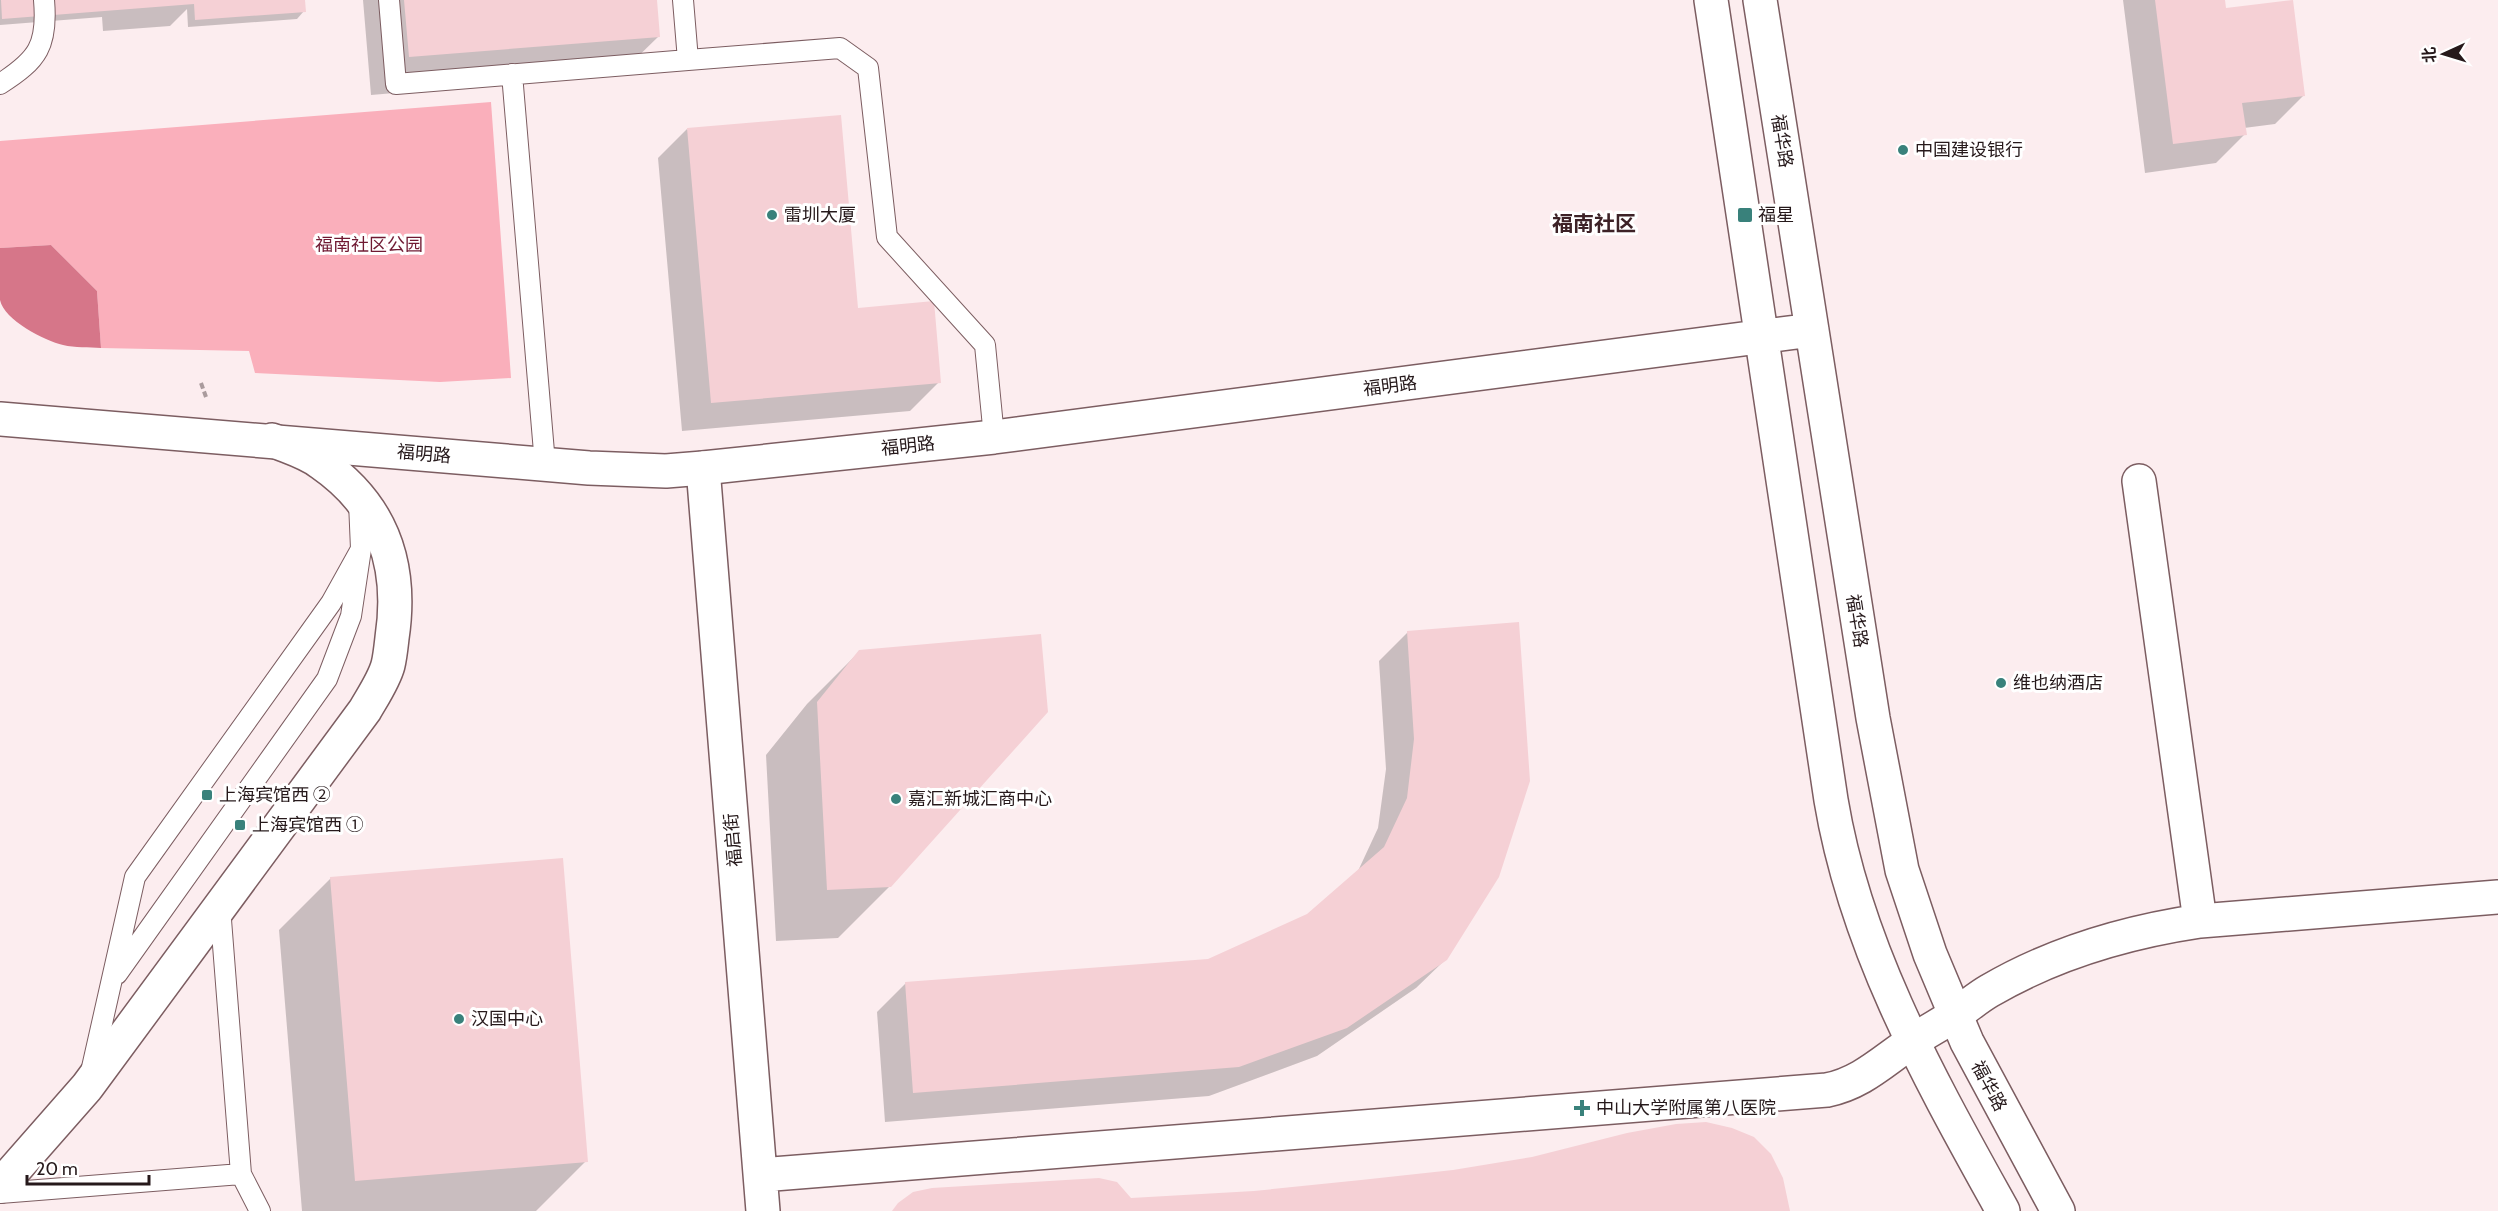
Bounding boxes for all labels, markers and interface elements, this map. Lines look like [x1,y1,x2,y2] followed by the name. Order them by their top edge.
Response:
[2414,24,2474,84] north arrow
[2419,46,2440,64] text: 北
[1767,113,1797,169] street label: 福华路
[1915,139,2023,161] place label: 中国建设银行
[1896,143,1910,157] marker: 中国建设银行
[784,204,856,226] place label: 雷圳大厦
[1758,204,1794,226] place label: 福星
[1736,206,1754,224] marker: 福星
[765,208,779,222] marker: 雷圳大厦
[1552,211,1636,236] district label: 福南社区
[315,234,423,256] park label: 福南社区公园
[1362,372,1418,400] street label: 福明路
[880,432,936,460] street label: 福明路
[396,441,452,467] street label: 福明路
[1842,593,1872,649] street label: 福华路
[2013,672,2103,694] place label: 维也纳酒店
[1994,676,2008,690] marker: 维也纳酒店
[219,784,331,806] place label: 上海宾馆西 ②
[200,788,214,802] marker: 上海宾馆西 ②
[908,788,1052,810] place label: 嘉汇新城汇商中心
[889,792,903,806] marker: 嘉汇新城汇商中心
[720,812,746,868] street label: 福启街
[252,814,364,836] place label: 上海宾馆西 ①
[233,818,247,832] marker: 上海宾馆西 ①
[471,1008,543,1030] place label: 汉国中心
[452,1012,466,1026] marker: 汉国中心
[1967,1057,2011,1115] street label: 福华路
[1596,1097,1776,1119] place label: 中山大学附属第八医院
[1573,1099,1591,1117] marker: 中山大学附属第八医院
[27,1148,148,1186] scale bar
[36,1158,78,1180] text: 20 m

